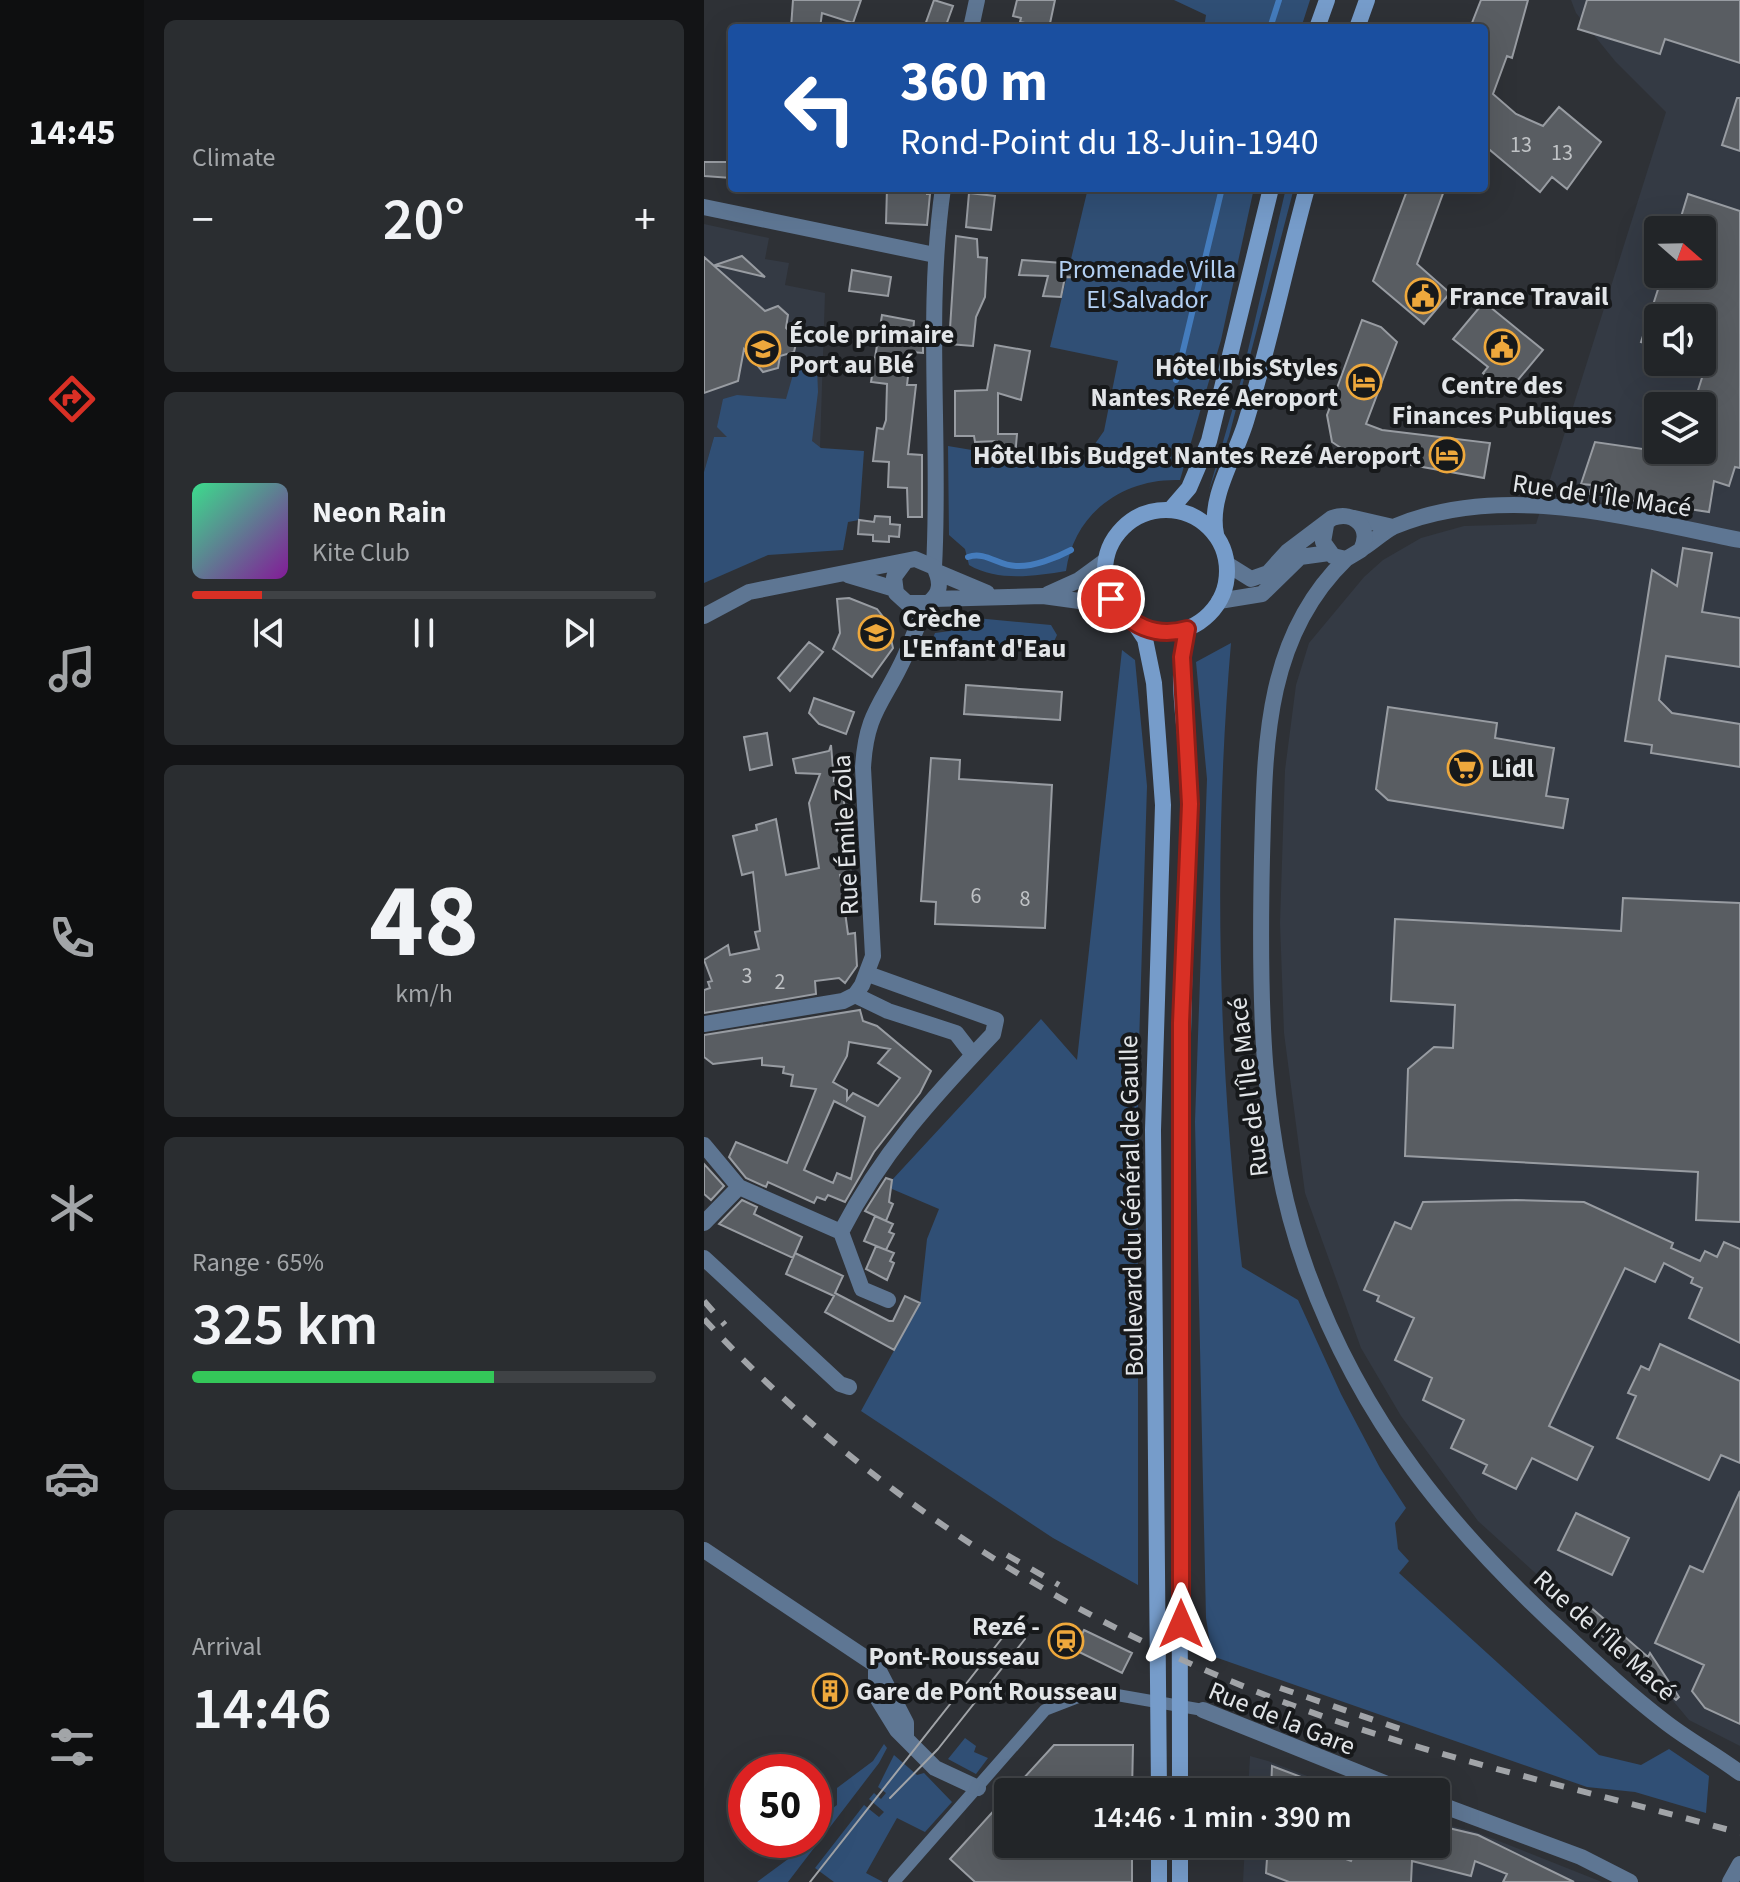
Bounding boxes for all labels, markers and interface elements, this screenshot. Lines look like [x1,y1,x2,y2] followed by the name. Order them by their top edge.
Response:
[900,43,1048,122] text: 360 m
[768,56,872,160] icon: left
[29,107,115,158] text: 14:45
[900,117,1319,168] text: Rond-Point du 18-Juin-1940
[1510,129,1532,161] house number: 13
[1551,137,1573,169] house number: 13
[192,139,276,176] text: Climate
[383,178,465,263] text: 20°
[192,189,214,252] text: −
[634,189,656,252] text: +
[1644,216,1716,288] north arrow
[1644,216,1716,464] map controls
[1058,251,1236,318] park label: Promenade Villa El Salvador
[1404,277,1442,315] public building icon: France Travail
[1449,278,1609,315] place label: France Travail
[1644,304,1716,376] button: sound
[789,316,954,383] place label: École primaire Port au Blé
[1483,328,1521,366] public building icon: Centre des Finances Publiques
[744,330,782,368] school or university icon: École primaire Port au Blé
[1091,349,1338,416] place label: Hôtel Ibis Styles Nantes Rezé Aeroport
[1345,363,1383,401] hotel icon: Hôtel Ibis Styles Nantes Rezé Aeroport
[1392,367,1612,434] place label: Centre des Finances Publiques
[44,371,100,427] icon: directions
[1644,392,1716,464] button: layers
[1428,436,1466,474] hotel icon: Hôtel Ibis Budget Nantes Rezé Aeroport
[973,437,1421,474] place label: Hôtel Ibis Budget Nantes Rezé Aeroport
[1510,465,1694,526] street label: Rue de l'Île Macé
[312,491,447,534] text: Neon Rain
[312,534,410,571] text: Kite Club
[1077,565,1145,633] pin
[1089,577,1133,621] icon: arrive
[902,600,1066,667] place label: Crèche L'Enfant d'Eau
[247,611,291,655] icon: previous
[402,611,446,655] icon: pause
[557,611,601,655] icon: next
[857,614,895,652] school or university icon: Crèche L'Enfant d'Eau
[44,641,100,697] icon: music
[1446,749,1484,787] supermarket icon: Lidl
[1491,750,1535,787] place label: Lidl
[823,754,868,916] street label: Rue Émile Zola
[369,849,479,997] text: 48
[971,880,982,912] house number: 6
[1020,883,1031,915] house number: 8
[44,910,100,966] icon: phone
[742,960,752,992] house number: 3
[775,966,785,998] house number: 2
[395,975,453,1012] text: km/h
[1219,995,1278,1179] street label: Rue de l'Île Macé
[1110,1035,1153,1377] street label: Boulevard du Général de Gaulle
[44,1180,100,1236] icon: climate
[192,1244,324,1281] text: Range · 65%
[192,1283,378,1368] text: 325 km
[44,1450,100,1506] icon: car
[1525,1561,1684,1709] street label: Rue de l'Île Macé
[1139,1582,1223,1666] position arrow
[869,1608,1040,1675] place label: Rezé - Pont-Rousseau
[1047,1622,1085,1660] station icon: Rezé - Pont-Rousseau
[192,1628,262,1665] text: Arrival
[192,1667,332,1752] text: 14:46
[811,1672,849,1710] building icon: Gare de Pont Rousseau
[1203,1672,1361,1765] street label: Rue de la Gare
[856,1673,1118,1710] place label: Gare de Pont Rousseau
[44,1719,100,1775] icon: filters
[728,1754,832,1858] speed limit sign: 50
[1092,1796,1352,1839] text: 14:46 · 1 min · 390 m

